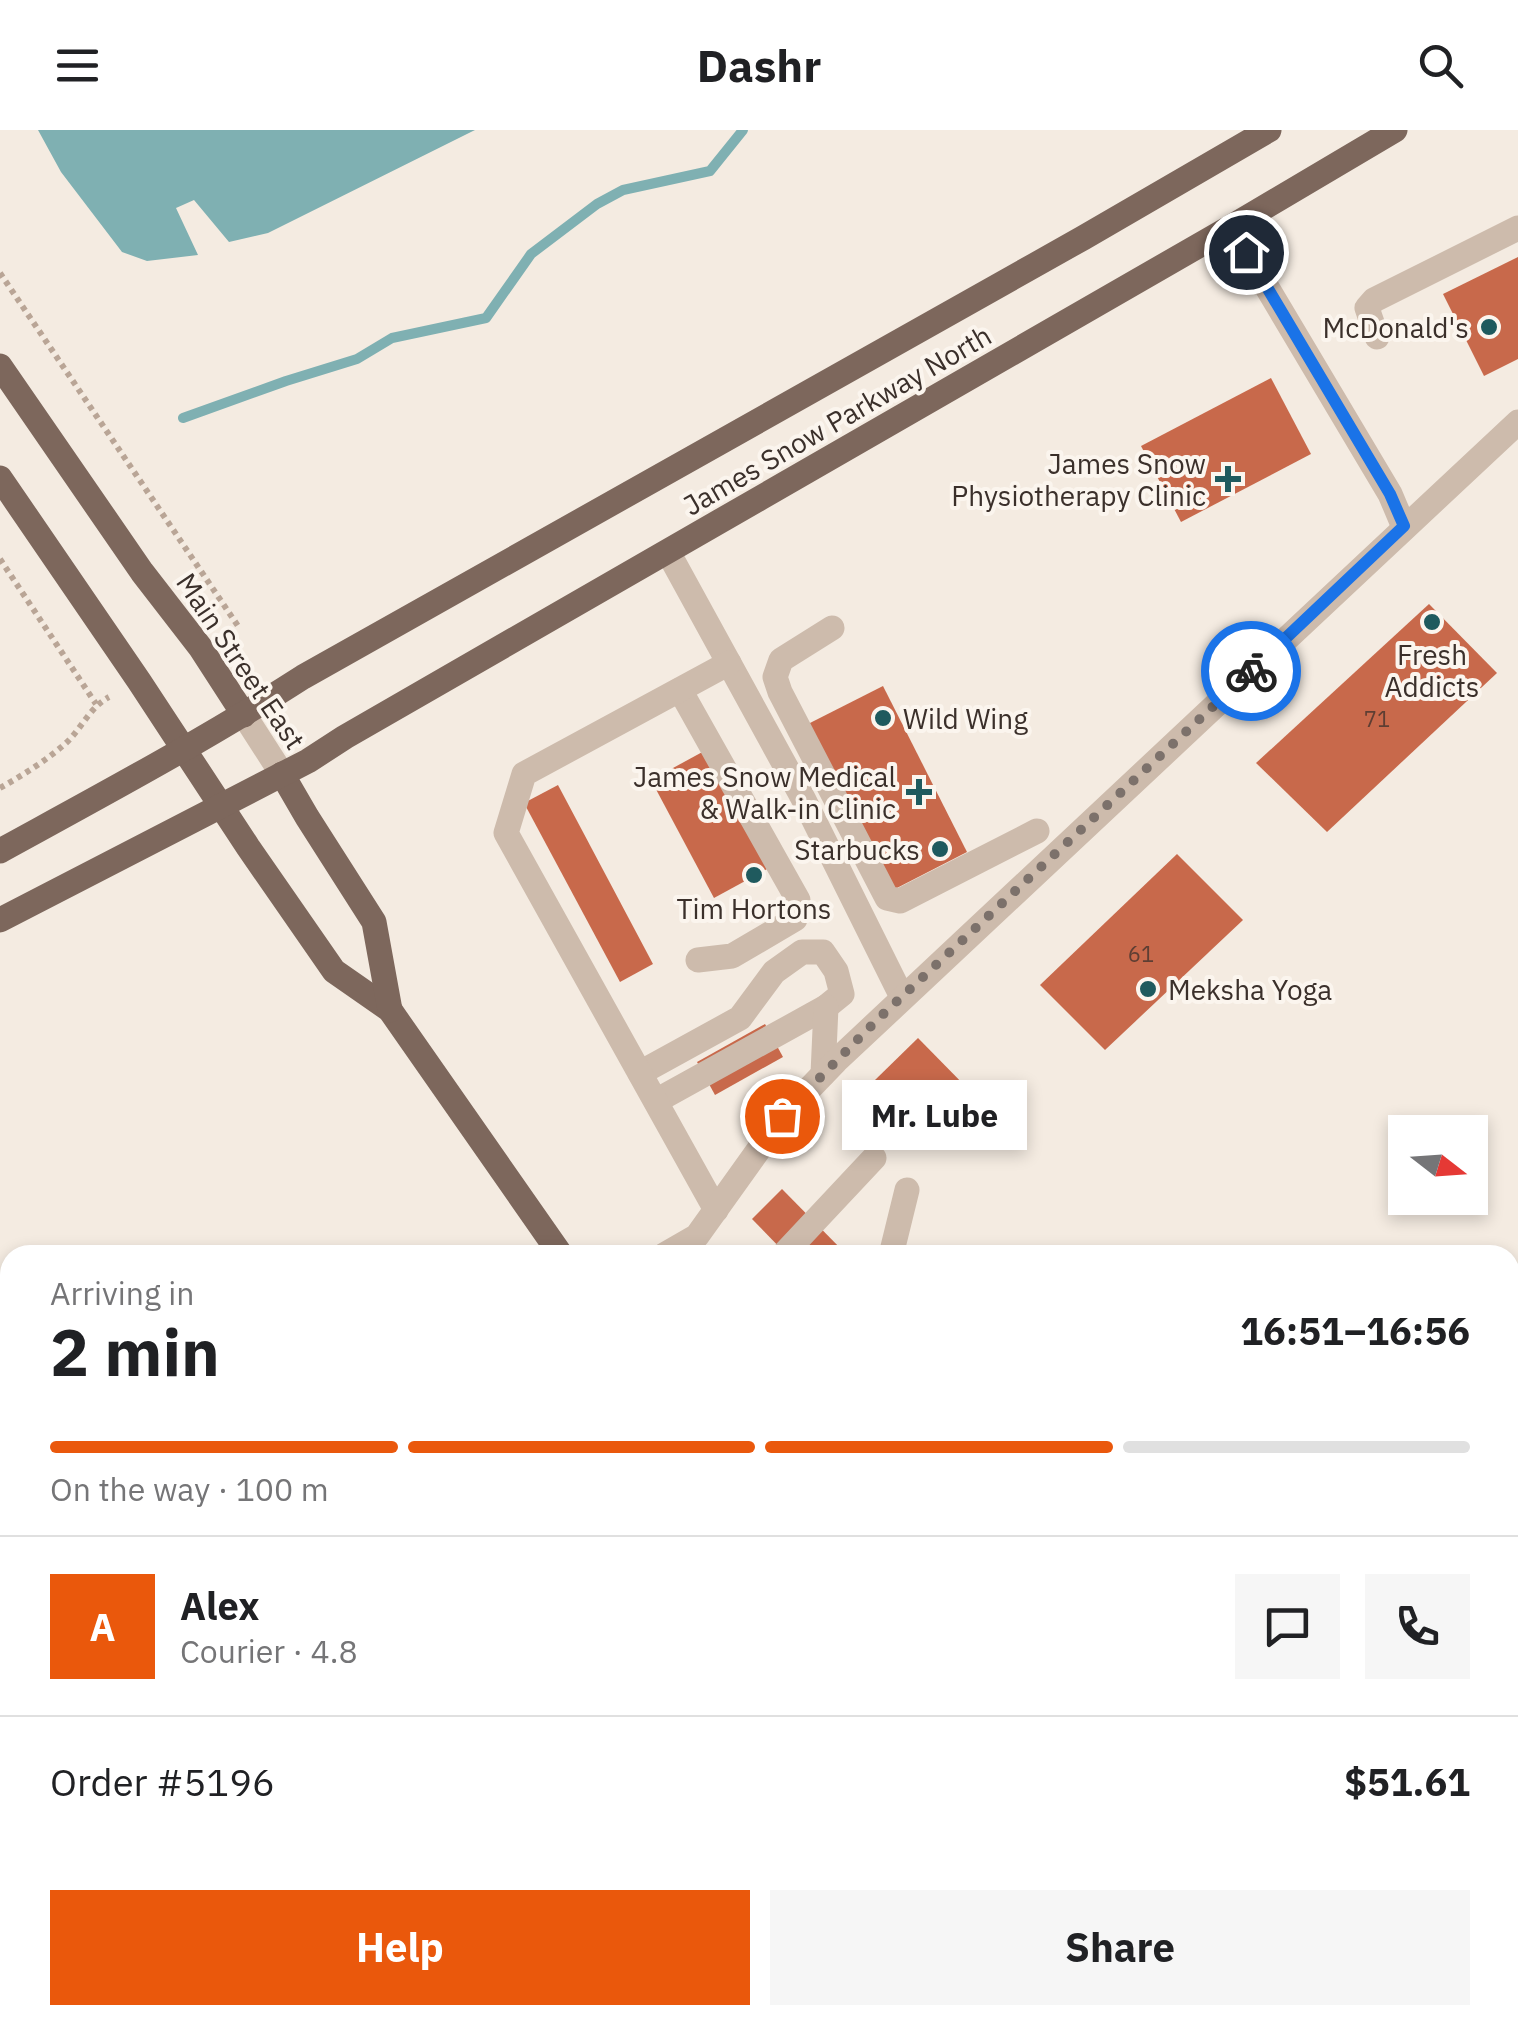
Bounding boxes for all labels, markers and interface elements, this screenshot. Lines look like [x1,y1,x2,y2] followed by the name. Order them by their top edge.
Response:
[697,36,821,94] text: Dashr
[50,38,105,93] icon: menu
[1413,38,1468,93] icon: search
[1204,210,1289,295] pin
[1219,225,1274,280] icon: home
[1323,309,1469,346] place label: McDonald's
[676,316,998,524] street label: James Snow Parkway North
[1478,316,1500,338] marker: McDonald's
[951,445,1206,514] place label: James Snow Physiotherapy Clinic
[1215,466,1241,492] marker: James Snow Physiotherapy Clinic
[168,566,314,756] street label: Main Street East
[1421,611,1443,633] marker: Fresh Addicts
[1201,621,1301,721] courier
[1385,636,1479,705] place label: Fresh Addicts
[1224,644,1279,699] icon: bike
[903,700,1028,737] place label: Wild Wing
[1364,704,1390,733] house number: 71
[872,707,894,729] marker: Wild Wing
[633,758,896,827] place label: James Snow Medical & Walk-in Clinic
[906,779,932,805] marker: James Snow Medical & Walk-in Clinic
[794,831,920,868] place label: Starbucks
[929,838,951,860] marker: Starbucks
[743,864,765,886] marker: Tim Hortons
[677,890,831,927] place label: Tim Hortons
[1128,939,1154,968] house number: 61
[1168,971,1332,1008] place label: Meksha Yoga
[1137,978,1159,1000] marker: Meksha Yoga
[740,1074,825,1159] pin
[842,1081,1027,1151] callout: Mr. Lube
[755,1089,810,1144] icon: bag
[871,1094,998,1136] text: Mr. Lube
[1388,1115,1488,1215] north arrow
[1388,1115,1488,1215] map controls
[50,1272,195,1314] text: Arriving in
[1240,1306,1470,1355] text: 16:51–16:56
[50,1309,220,1394] text: 2 min
[50,1468,329,1510] text: On the way · 100 m
[1235,1574,1340,1679] button: chat
[1365,1574,1470,1679] button: phone
[180,1581,260,1630] text: Alex
[89,1602,116,1651] text: A
[180,1630,358,1672] text: Courier · 4.8
[50,1757,275,1806] text: Order #5196
[1344,1757,1470,1806] text: $51.61
[50,1890,750,2005] button: Help
[770,1890,1470,2005] button: Share

